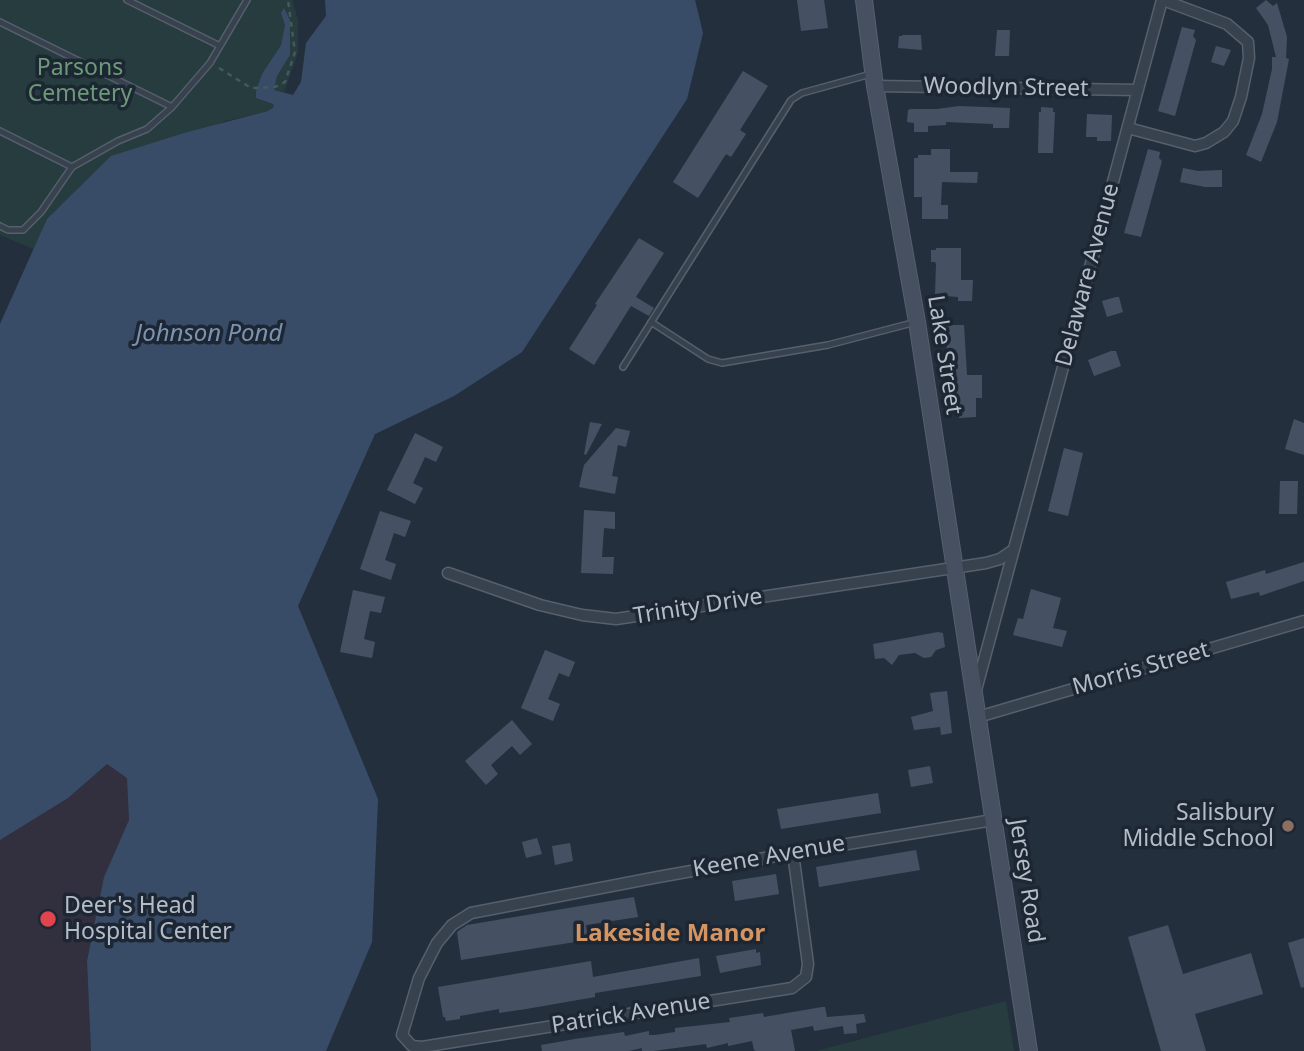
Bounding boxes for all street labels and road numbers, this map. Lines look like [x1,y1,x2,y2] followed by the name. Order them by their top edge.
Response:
[923,73,1089,103] street label: Woodlyn Street
[1050,180,1126,370] street label: Delaware Avenue
[921,293,967,417] street label: Lake Street
[632,583,764,631] street label: Trinity Drive
[1069,636,1213,702] street label: Morris Street
[1003,817,1049,945] street label: Jersey Road
[691,830,847,884] street label: Keene Avenue
[550,988,712,1040] street label: Patrick Avenue

